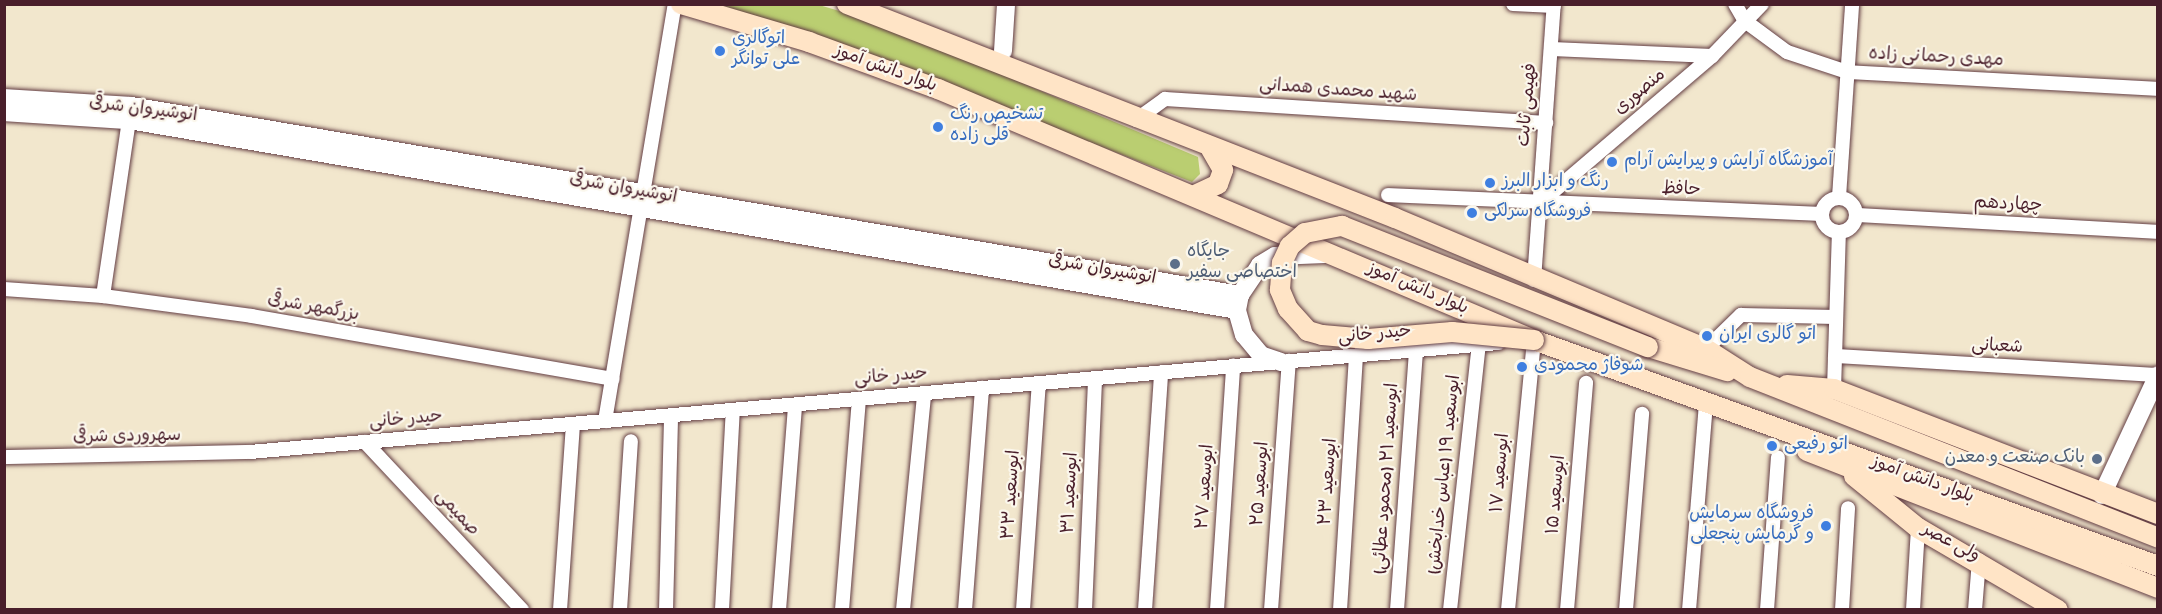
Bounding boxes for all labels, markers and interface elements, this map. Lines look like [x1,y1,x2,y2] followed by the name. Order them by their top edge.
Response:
[732,30,800,72] place label: اتوگالری علی توانگر
[831,41,939,99] street label: بلوار دانش آموز
[713,44,727,58] marker: اتوگالری علی توانگر
[1868,45,2004,73] street label: مهدی رحمانی زاده
[1515,62,1543,148] street label: فهیمی ثابت
[1611,65,1671,121] street label: منصوری
[1258,76,1418,108] street label: شهید محمدی همدانی
[88,94,198,128] street label: انوشیروان شرقی
[950,106,1043,148] place label: تشخیص رنگ قلی زاده
[931,120,945,134] marker: تشخیص رنگ قلی زاده
[1624,151,1833,173] place label: آموزشگاه آرایش و پیرایش آرام
[1605,155,1619,169] marker: آموزشگاه آرایش و پیرایش آرام
[567,170,679,210] street label: انوشیروان شرقی
[1502,172,1609,194] place label: رنگ و ابزار البرز
[1483,176,1497,190] marker: رنگ و ابزار البرز
[1661,180,1701,202] street label: حافظ
[1973,193,2043,219] street label: چهاردهم
[1484,202,1591,224] place label: فروشگاه سرلکی
[1465,206,1479,220] marker: فروشگاه سرلکی
[1187,243,1297,286] place label: جایگاه اختصاصی سفیر
[1046,251,1158,291] street label: انوشیروان شرقی
[1168,257,1182,271] marker: جایگاه اختصاصی سفیر
[1363,259,1471,321] street label: بلوار دانش آموز
[265,290,361,328] street label: بزرگمهر شرقی
[1337,322,1413,350] street label: حیدر خانی
[1719,325,1816,347] place label: اتو گالری ایران
[1700,329,1714,343] marker: اتو گالری ایران
[1971,336,2023,360] street label: شعبانی
[1534,356,1644,378] place label: شوفاژ محمودی
[1515,360,1529,374] marker: شوفاژ محمودی
[853,364,929,392] street label: حیدر خانی
[1425,374,1467,576] street label: ابوسعید ۱۹ (عباس خدابخش)
[1371,382,1405,576] street label: ابوسعید ۲۱ (محمود عطائی)
[368,407,444,435] street label: حیدر خانی
[73,426,181,450] street label: سهروردی شرقی
[1488,432,1516,514] street label: ابوسعید ۱۷
[1784,435,1848,457] place label: اتو رفیعی
[1316,438,1344,526] street label: ابوسعید ۲۳
[1765,439,1779,453] marker: اتو رفیعی
[1248,441,1276,527] street label: ابوسعید ۲۵
[1193,444,1221,530] street label: ابوسعید ۲۷
[1945,448,2085,470] place label: بانک صنعت و معدن
[999,449,1027,541] street label: ابوسعید ۳۳
[1059,452,1085,534] street label: ابوسعید ۳۱
[1868,452,1976,510] street label: بلوار دانش آموز
[2090,452,2104,466] marker: بانک صنعت و معدن
[1544,455,1572,535] street label: ابوسعید ۱۵
[429,486,483,542] street label: صمیمی
[1689,505,1814,548] place label: فروشگاه سرمایش و گرمایش پنجعلی
[1819,519,1833,533] marker: فروشگاه سرمایش و گرمایش پنجعلی
[1917,520,1983,568] street label: ولی عصر

